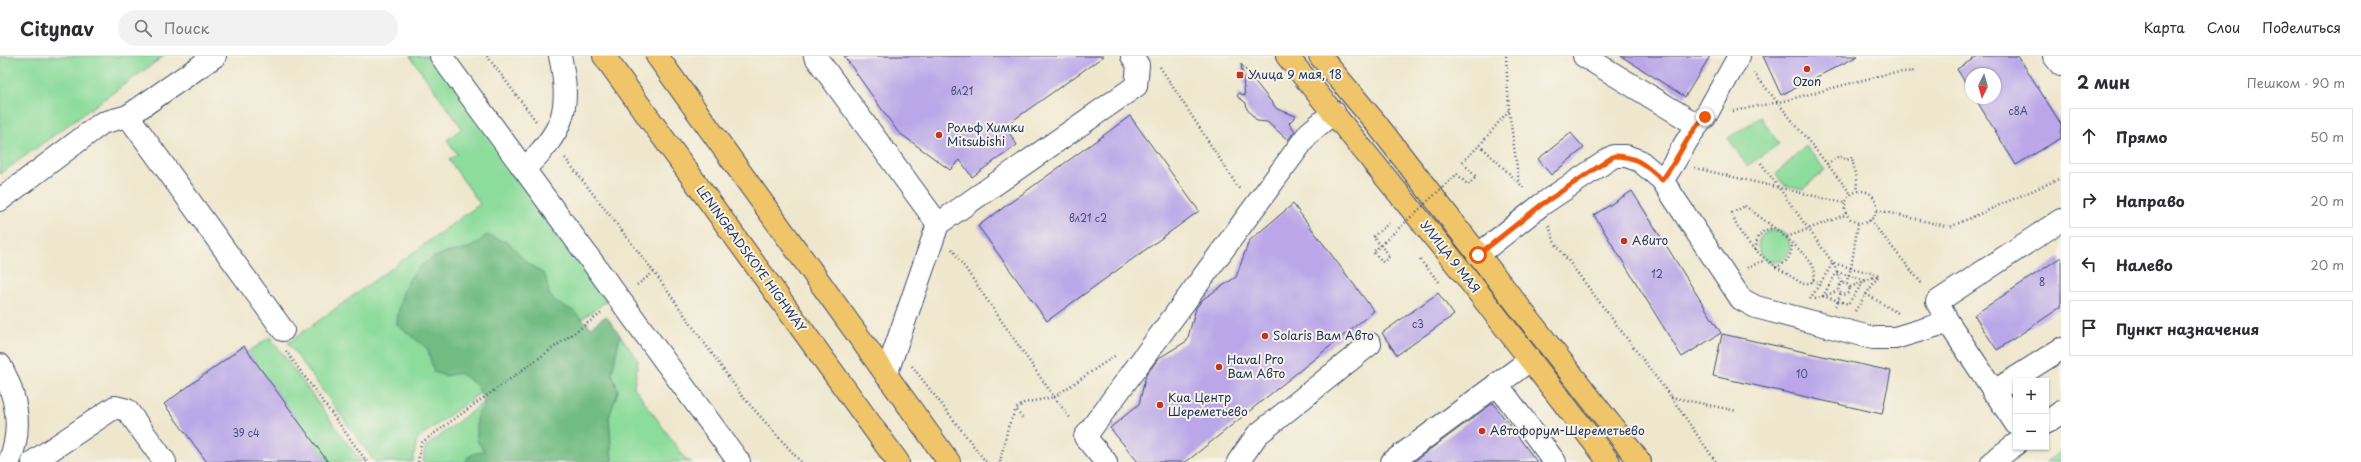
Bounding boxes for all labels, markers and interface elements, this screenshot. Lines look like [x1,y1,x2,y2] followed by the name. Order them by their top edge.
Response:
[118,10,398,46] search box
[20,14,94,42] text: Citynav
[164,16,209,39] text: Поиск
[132,17,154,39] icon: search
[2144,17,2185,38] text: Карта
[2207,17,2240,38] text: Слои
[2262,17,2341,38] text: Поделиться
[1802,64,1812,74] marker: Ozon
[1248,65,1342,83] place label: Улица 9 мая, 18
[1965,68,2001,104] north arrow
[2077,69,2130,95] text: 2 мин
[1235,70,1245,80] marker: Улица 9 мая, 18
[1793,72,1821,90] place label: Ozon
[2247,73,2345,92] text: Пешком · 90 m
[951,83,973,98] house number: вл21
[2008,103,2028,118] house number: с8А
[1696,108,1714,126] route end
[947,118,1025,150] place label: Рольф Химки Mitsubishi
[2078,125,2100,147] icon: ahead
[2116,125,2167,148] text: Прямо
[2310,127,2344,146] text: 50 m
[934,130,944,140] marker: Рольф Химки Mitsubishi
[692,181,811,336] street label: LENINGRADSKOYE HIGHWAY
[2078,189,2100,211] icon: right
[2116,189,2185,212] text: Направо
[2310,191,2344,210] text: 20 m
[1069,210,1107,225] house number: вл21 с2
[1417,216,1485,296] street label: УЛИЦА 9 МАЯ
[1632,231,1669,249] place label: Авито
[1619,236,1629,246] marker: Авито
[1469,246,1487,264] route start
[2078,253,2100,275] icon: left
[2116,253,2173,276] text: Налево
[2310,255,2344,274] text: 20 m
[1651,266,1663,281] house number: 12
[2039,274,2045,289] house number: 8
[1412,316,1424,331] house number: с3
[2078,317,2100,339] icon: arrive
[2116,317,2259,340] text: Пункт назначения
[1273,326,1374,344] place label: Solaris Вам Авто
[1260,331,1270,341] marker: Solaris Вам Авто
[1227,350,1286,382] place label: Haval Pro Вам Авто
[1214,362,1224,372] marker: Haval Pro Вам Авто
[1796,366,1808,381] house number: 10
[2013,378,2049,450] map controls
[2013,378,2049,414] button: +
[1168,388,1248,420] place label: Киа Центр Шереметьево
[1155,400,1165,410] marker: Киа Центр Шереметьево
[2013,414,2049,450] button: −
[1490,421,1645,439] place label: Автофорум-Шереметьево
[232,425,260,440] house number: 39 с4
[1477,426,1487,436] marker: Автофорум-Шереметьево

